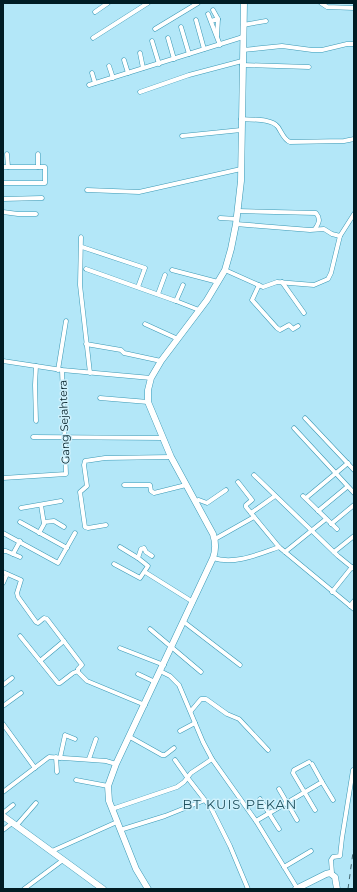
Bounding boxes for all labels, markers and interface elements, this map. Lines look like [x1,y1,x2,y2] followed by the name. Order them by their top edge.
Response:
[56,380,72,464] street label: Gang Sejahtera
[183,796,297,812] district label: BT KUIS PEKAN

